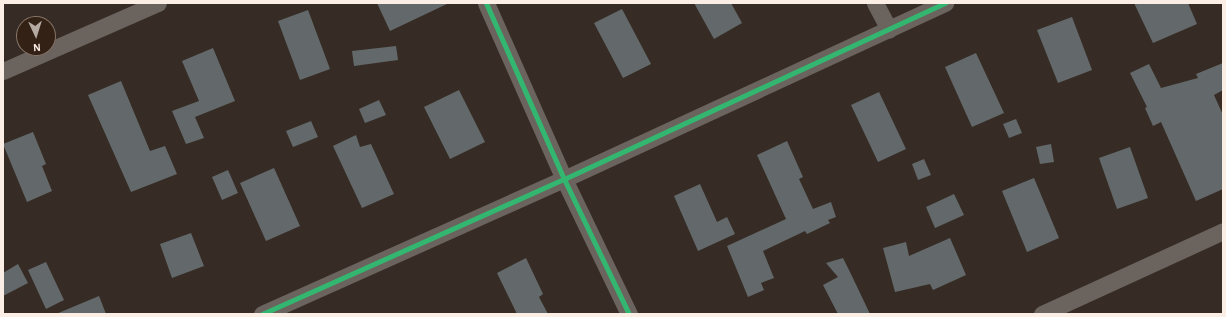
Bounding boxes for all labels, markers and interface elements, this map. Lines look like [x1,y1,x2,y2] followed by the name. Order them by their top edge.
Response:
[16,16,56,56] north arrow
[33,42,41,53] text: N

